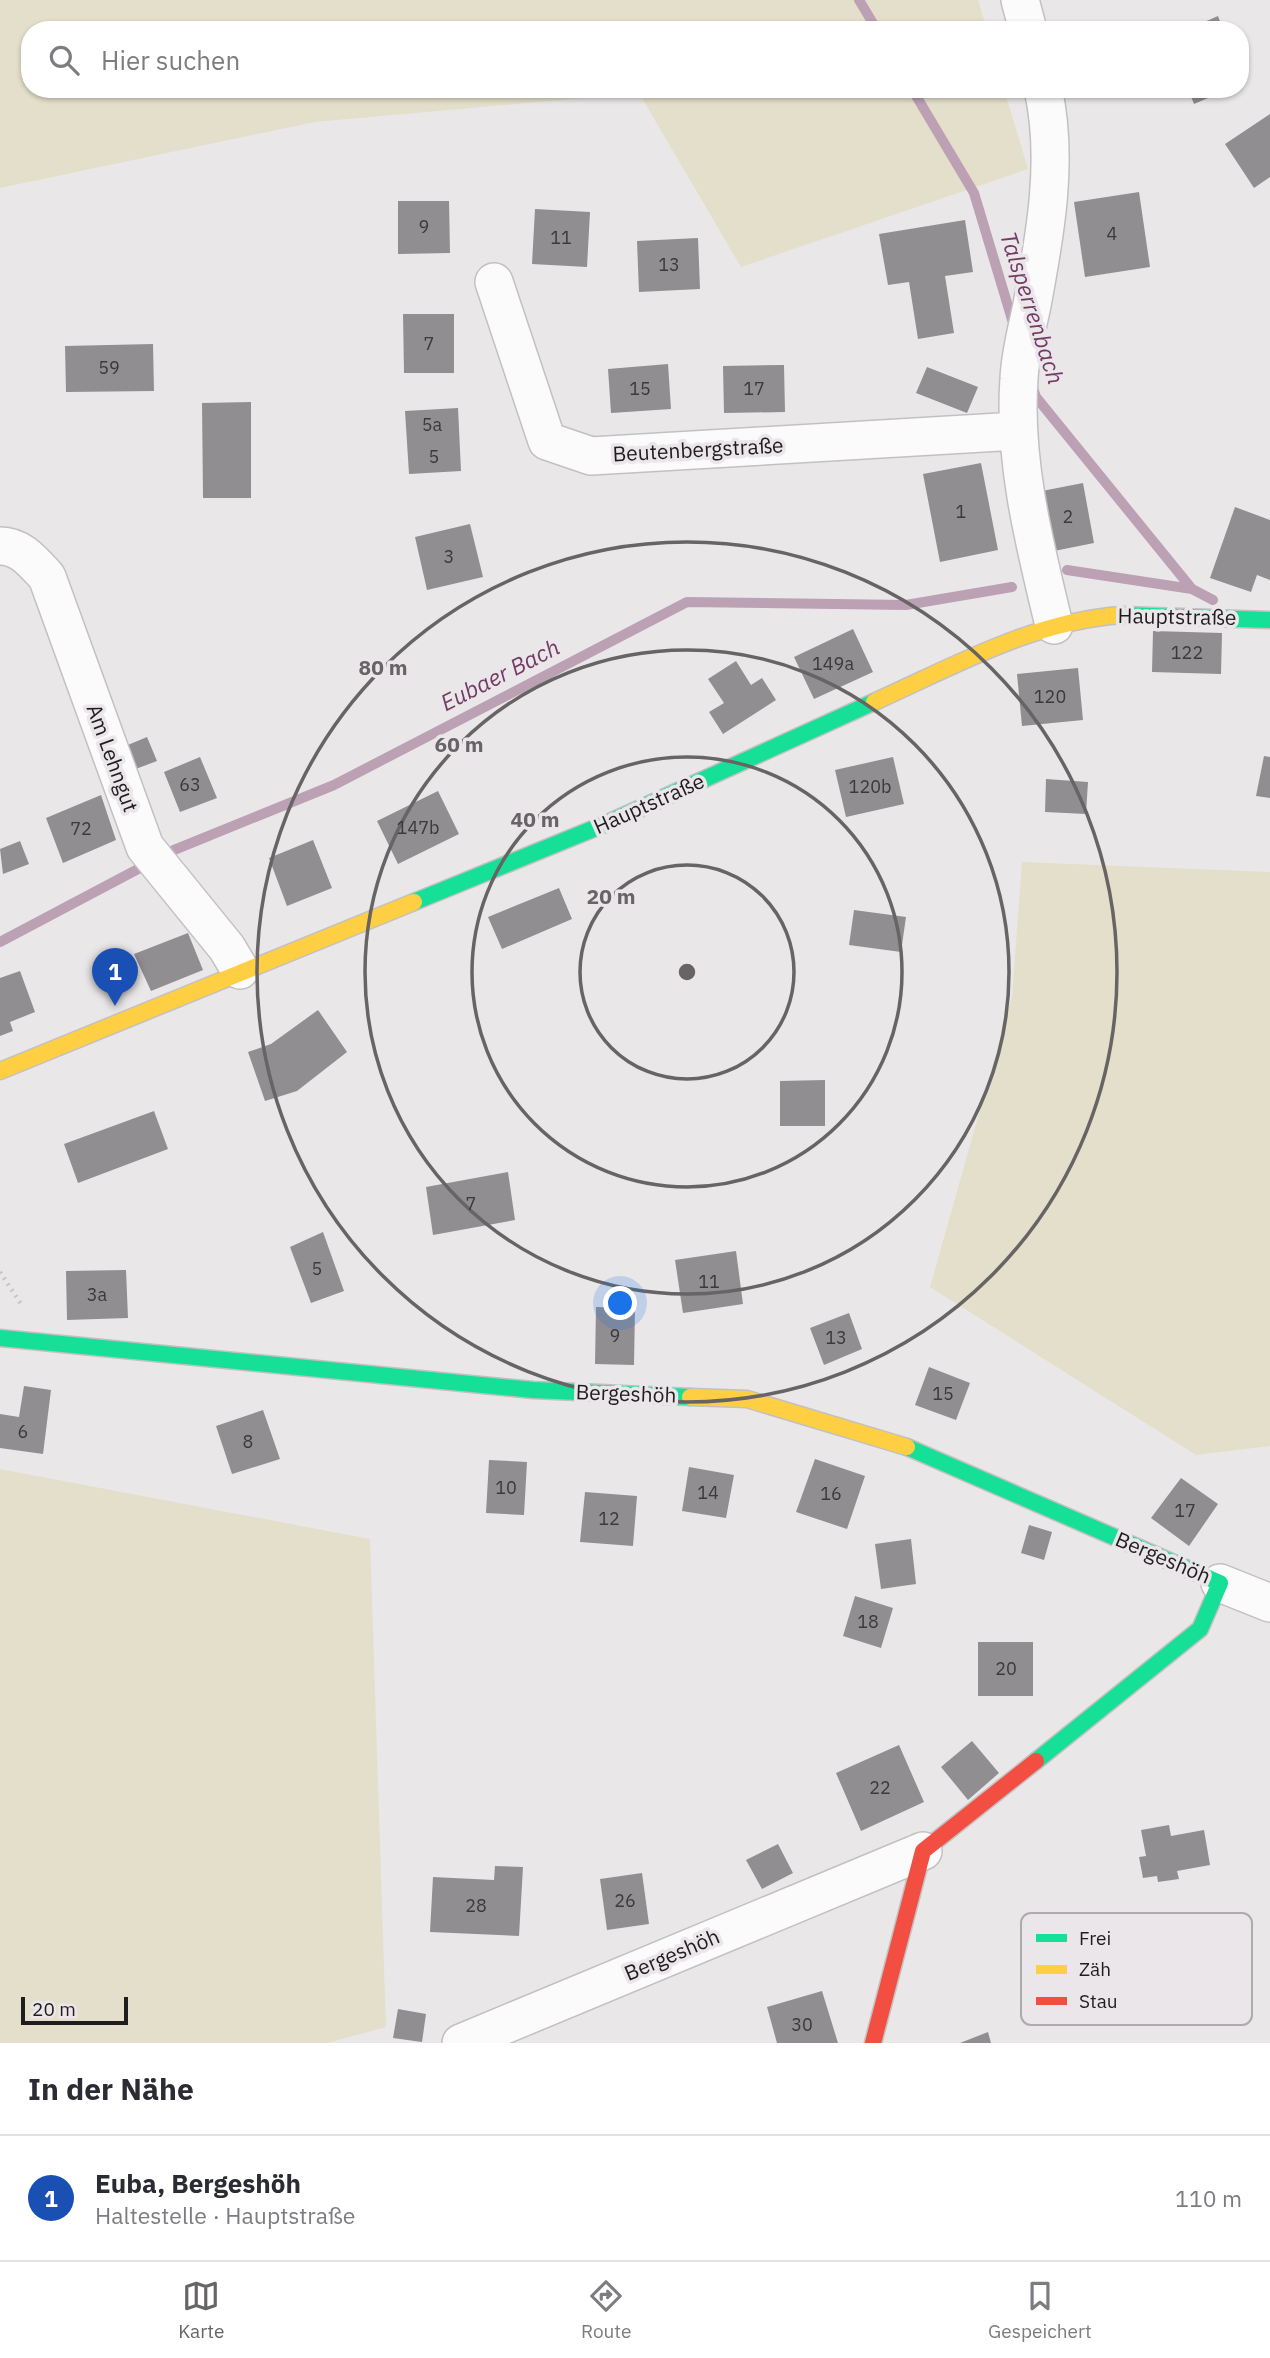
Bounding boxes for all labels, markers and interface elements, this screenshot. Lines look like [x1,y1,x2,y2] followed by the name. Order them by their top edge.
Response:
[21,21,1249,98] search box
[45,41,83,79] icon: search
[101,43,240,77] text: Hier suchen
[419,215,429,238] house number: 9
[1107,222,1118,245] house number: 4
[550,226,572,249] house number: 11
[994,228,1072,388] water label: Talsperrenbach
[658,253,680,276] house number: 13
[424,332,434,355] house number: 7
[98,356,120,379] house number: 59
[629,377,651,400] house number: 15
[743,377,765,400] house number: 17
[422,413,443,436] house number: 5a
[612,431,784,467] street label: Beutenbergstraße
[429,445,439,468] house number: 5
[956,500,966,523] house number: 1
[1063,505,1073,528] house number: 2
[444,545,454,568] house number: 3
[1117,601,1237,631] street label: Hauptstraße
[435,631,564,717] water label: Eubaer Bach
[1171,641,1203,664] house number: 122
[812,652,854,675] house number: 149a
[359,653,407,681] text: 80 m
[1034,685,1066,708] house number: 120
[81,700,145,815] street label: Am Lehngut
[435,730,483,758] text: 60 m
[589,766,708,840] street label: Hauptstraße
[179,773,201,796] house number: 63
[849,775,891,798] house number: 120b
[511,805,559,833] text: 40 m
[397,816,439,839] house number: 147b
[70,817,92,840] house number: 72
[587,882,635,910] text: 20 m
[92,948,138,1006] pin: 1
[675,960,699,984] centre of rings
[466,1192,476,1215] house number: 7
[312,1257,322,1280] house number: 5
[698,1270,720,1293] house number: 11
[87,1283,108,1306] house number: 3a
[603,1286,637,1320] your location
[610,1324,620,1347] house number: 9
[825,1326,847,1349] house number: 13
[575,1377,677,1409] street label: Bergeshöh
[932,1382,954,1405] house number: 15
[18,1420,28,1443] house number: 6
[243,1430,253,1453] house number: 8
[495,1476,517,1499] house number: 10
[697,1481,719,1504] house number: 14
[820,1482,842,1505] house number: 16
[1174,1499,1196,1522] house number: 17
[598,1507,620,1530] house number: 12
[1112,1524,1215,1590] street label: Bergeshöh
[857,1610,879,1633] house number: 18
[995,1657,1017,1680] house number: 20
[869,1776,891,1799] house number: 22
[614,1889,636,1912] house number: 26
[465,1894,487,1917] house number: 28
[1021,1913,1252,2025] legend
[620,1921,723,1987] street label: Bergeshöh
[1079,1926,1111,1950] text: Frei
[1079,1957,1111,1981] text: Zäh
[1079,1989,1118,2013] text: Stau
[21,1994,128,2026] scale bar
[32,1997,76,2021] text: 20 m
[791,2013,813,2036] house number: 30
[28,2069,194,2108] text: In der Nähe
[95,2166,301,2200] text: Euba, Bergeshöh
[44,2183,58,2213] text: 1
[1175,2183,1242,2213] text: 110 m
[95,2200,355,2230] text: Haltestelle · Hauptstraße
[178,2277,224,2343] tab: Karte
[581,2277,631,2343] tab: Route
[988,2277,1092,2343] tab: Gespeichert

